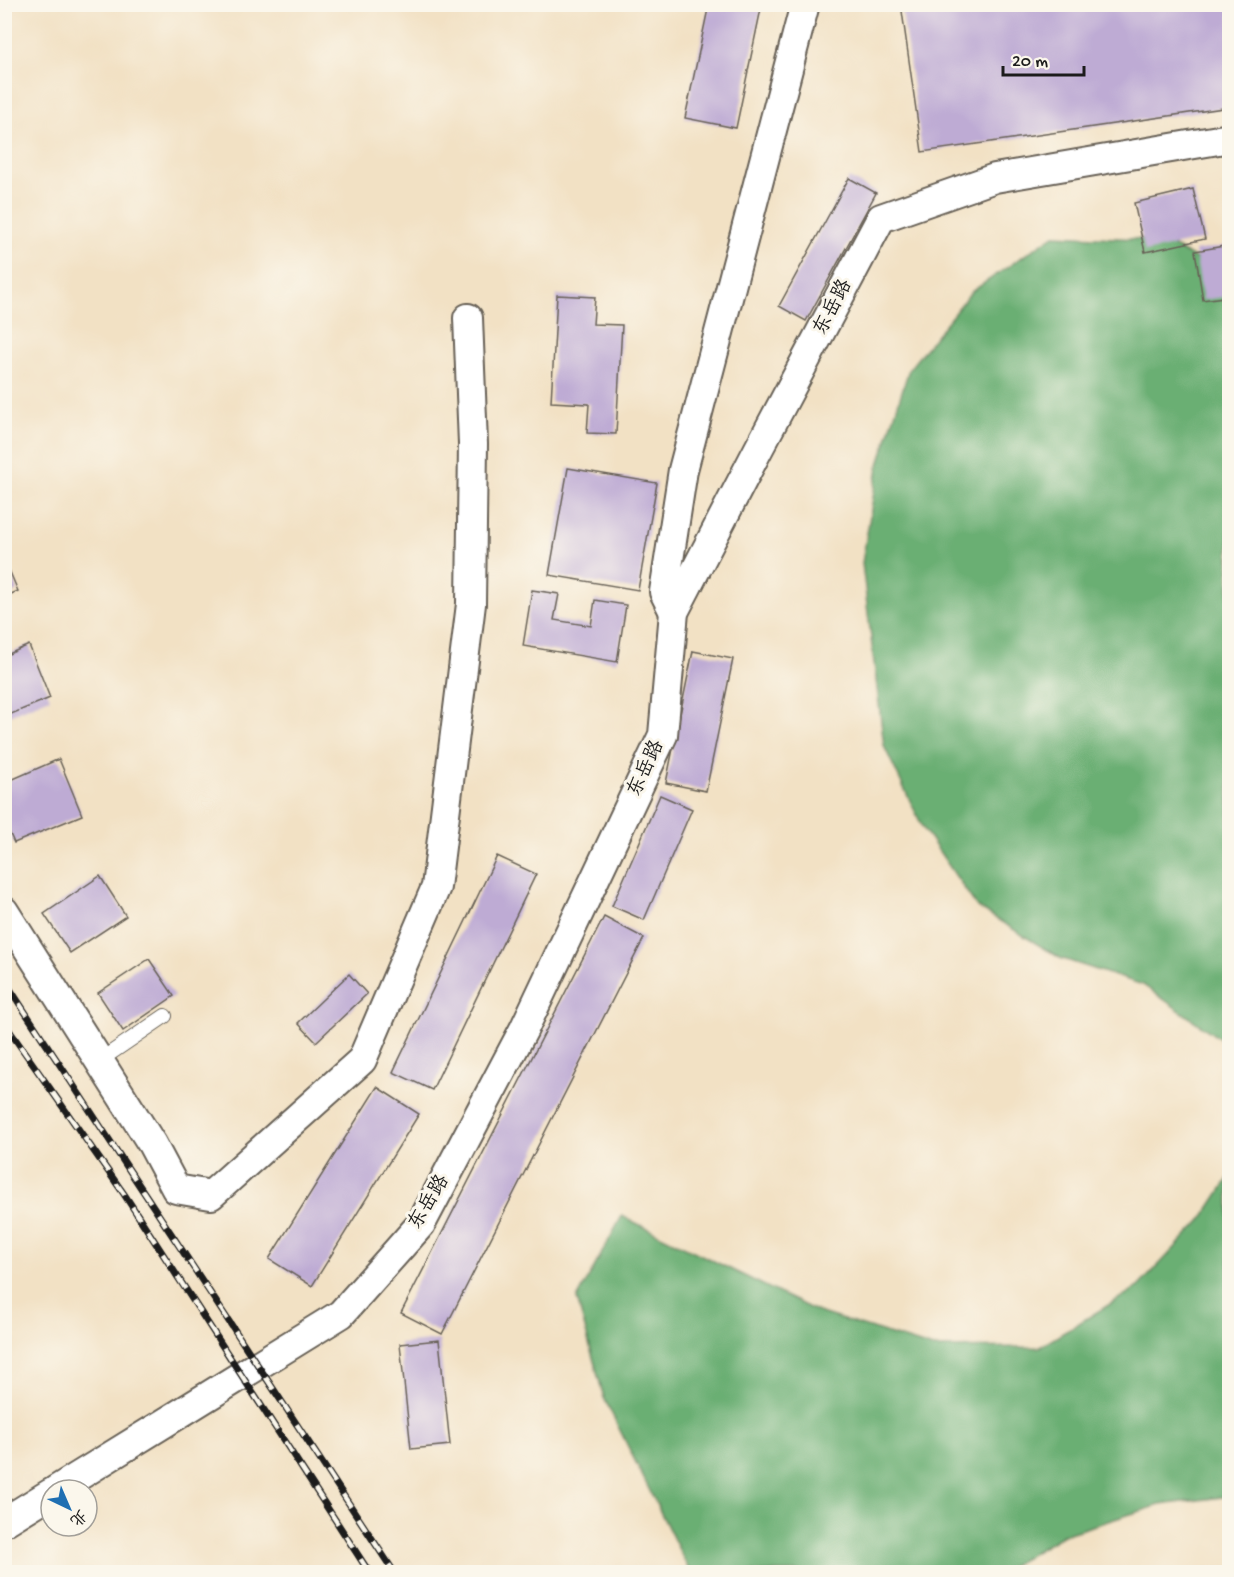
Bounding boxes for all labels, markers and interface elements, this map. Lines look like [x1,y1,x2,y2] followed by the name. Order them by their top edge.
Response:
[1003,39,1084,77] scale bar
[1012,52,1048,73] text: 20 m
[808,274,859,340] street label: 东岳路
[622,735,671,801] street label: 东岳路
[403,1169,456,1235] street label: 东岳路
[39,1478,99,1538] north arrow
[65,1504,90,1529] text: 北

